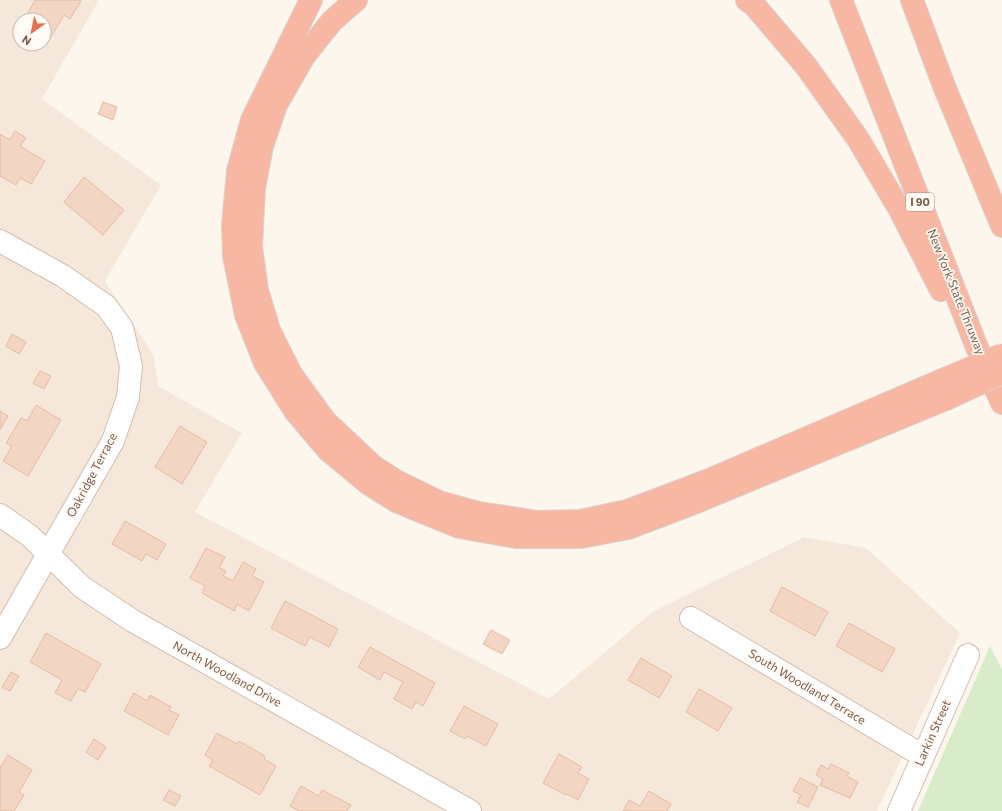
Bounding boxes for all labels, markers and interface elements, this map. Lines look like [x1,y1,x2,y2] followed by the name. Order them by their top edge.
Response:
[12,12,52,52] north arrow
[19,33,33,49] text: N
[906,193,934,211] road number: I 90
[925,227,989,356] street label: New York State Thruway
[63,430,119,519] street label: Oakridge Terrace
[171,637,284,709] street label: North Woodland Drive
[746,646,869,727] street label: South Woodland Terrace
[911,697,953,768] street label: Larkin Street

